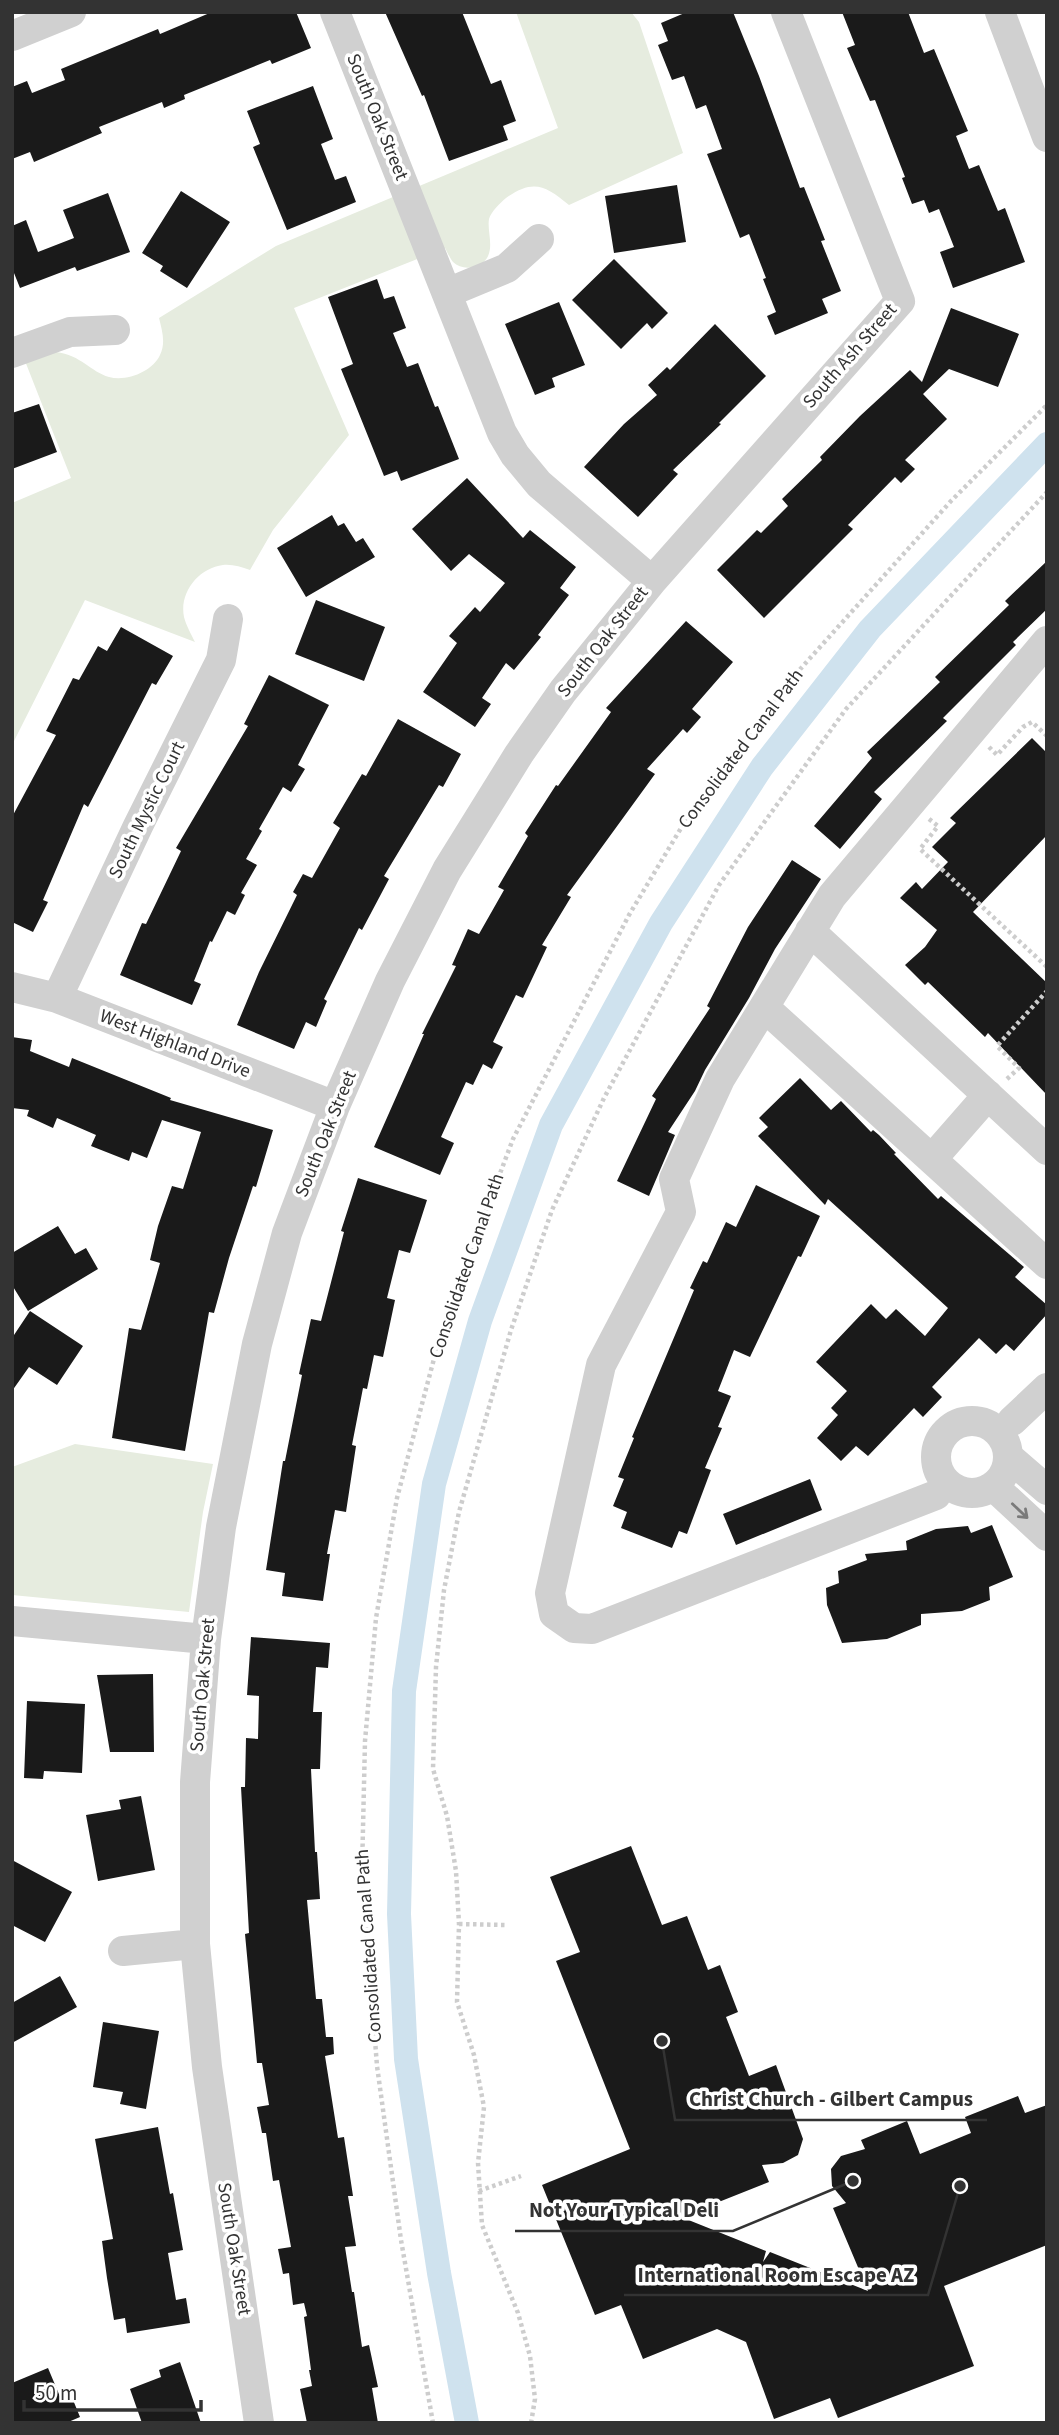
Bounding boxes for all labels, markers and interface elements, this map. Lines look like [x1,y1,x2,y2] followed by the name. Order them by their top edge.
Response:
[339,50,415,185] street label: South Oak Street
[797,297,904,415] street label: South Ash Street
[551,580,655,703] street label: South Oak Street
[672,663,810,835] street label: Consolidated Canal Path
[102,736,192,883] street label: South Mystic Court
[96,1003,254,1085] street label: West Highland Drive
[288,1066,364,1201] street label: South Oak Street
[423,1170,511,1362] street label: Consolidated Canal Path
[1011,1502,1028,1519] one-way arrow
[184,1616,222,1753] street label: South Oak Street
[349,1848,389,2044] street label: Consolidated Canal Path
[675,2078,987,2120] callout: Christ Church - Gilbert Campus
[689,2084,973,2114] text: Christ Church - Gilbert Campus
[210,2181,258,2318] street label: South Oak Street
[515,2189,733,2231] callout: Not Your Typical Deli
[529,2195,719,2225] text: Not Your Typical Deli
[624,2253,928,2295] callout: International Room Escape AZ
[638,2260,914,2290] text: International Room Escape AZ
[24,2368,201,2412] scale bar
[35,2378,77,2408] text: 50 m

